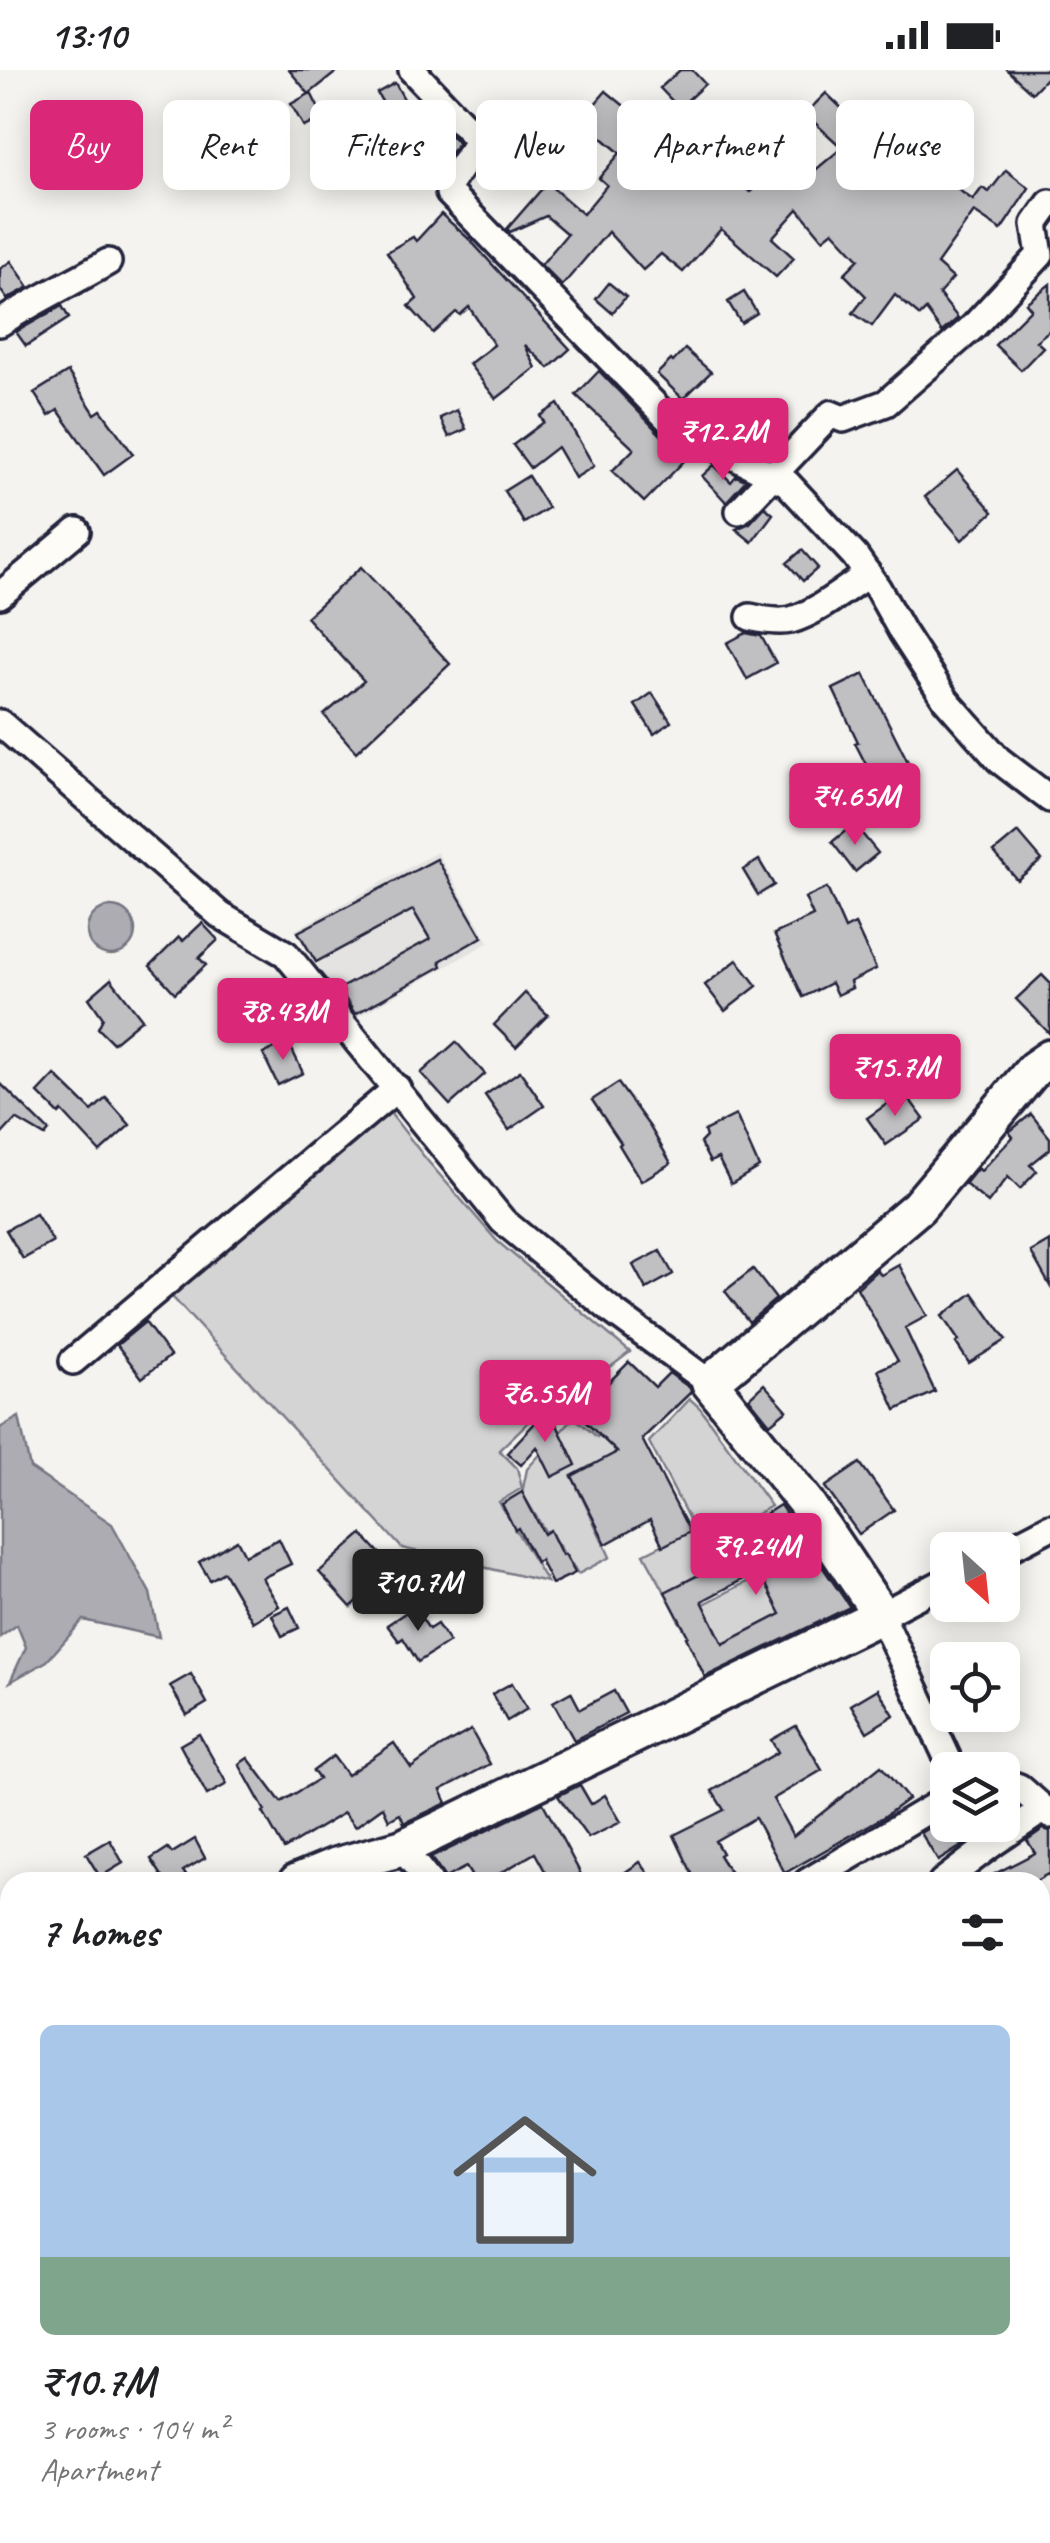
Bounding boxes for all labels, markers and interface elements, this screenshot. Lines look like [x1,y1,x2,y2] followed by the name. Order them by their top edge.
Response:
[50,12,126,59] text: 13:10
[30,100,143,190] chip: Buy
[163,100,290,190] chip: Rent
[310,100,456,190] chip: Filters
[476,100,597,190] chip: New
[617,100,816,190] chip: Apartment
[836,100,974,190] chip: House
[642,398,804,483] pin: ₹12.2M
[679,410,767,451] text: ₹12.2M
[774,763,936,848] pin: ₹4.65M
[811,775,899,816] text: ₹4.65M
[202,978,364,1063] pin: ₹8.43M
[239,990,327,1031] text: ₹8.43M
[814,1034,976,1119] pin: ₹15.7M
[852,1046,938,1087] text: ₹15.7M
[464,1360,626,1445] pin: ₹6.55M
[502,1372,588,1413] text: ₹6.55M
[675,1513,837,1598] pin: ₹9.24M
[713,1525,799,1566] text: ₹9.24M
[930,1532,1020,1622] north arrow
[930,1532,1020,1842] map controls
[337,1549,499,1634] pin: ₹10.7M
[374,1561,462,1602] text: ₹10.7M
[930,1642,1020,1732] button: locate
[930,1752,1020,1842] button: layers
[955,1905,1010,1960] icon: filters
[40,1906,158,1959] text: 7 homes
[435,2090,615,2270] icon: home
[40,2355,154,2408] text: ₹10.7M
[40,2408,227,2449] text: 3 rooms · 104 m²
[40,2449,158,2490] text: Apartment

